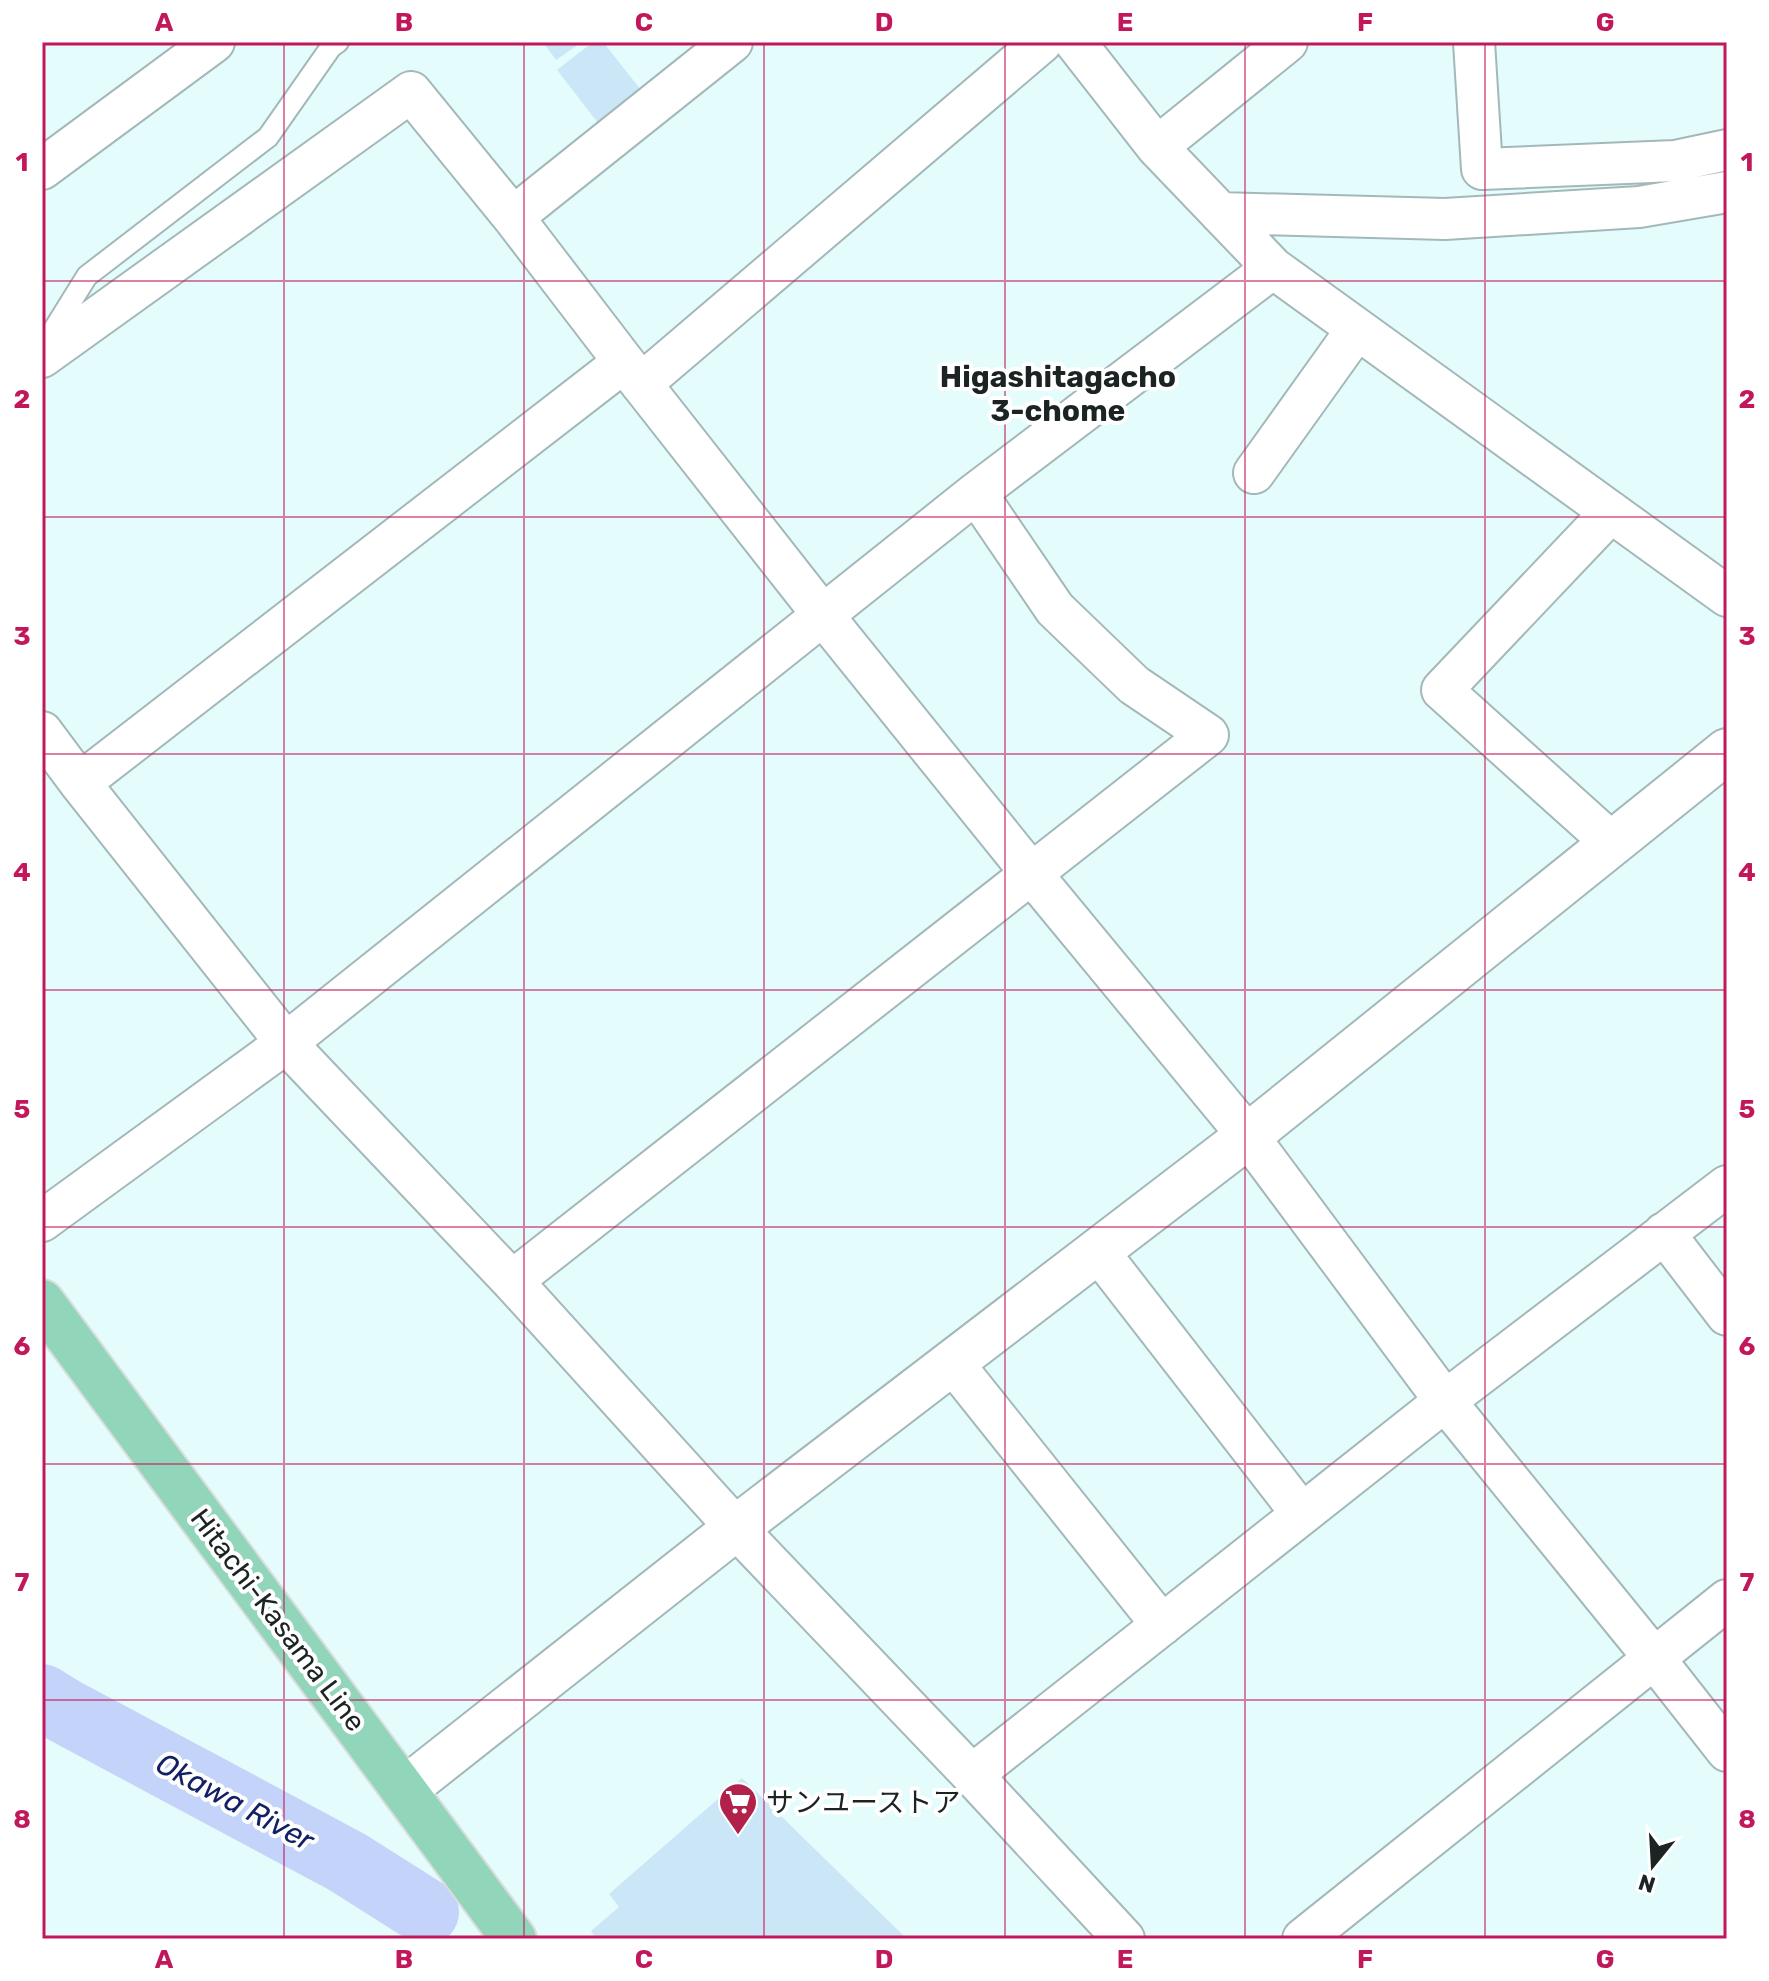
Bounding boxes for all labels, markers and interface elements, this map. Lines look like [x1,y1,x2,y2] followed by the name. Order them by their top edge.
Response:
[155,7,174,38] text: A
[395,7,413,38] text: B
[635,7,653,38] text: C
[875,7,893,38] text: D
[1117,7,1133,38] text: E
[1357,7,1373,38] text: F
[1596,7,1614,38] text: G
[16,147,28,178] text: 1
[1741,147,1753,178] text: 1
[940,359,1176,429] district label: Higashitagacho 3-chome
[14,384,30,415] text: 2
[1739,384,1755,415] text: 2
[13,621,31,652] text: 3
[1738,621,1756,652] text: 3
[13,857,31,888] text: 4
[1738,857,1756,888] text: 4
[14,1094,30,1125] text: 5
[1739,1094,1755,1125] text: 5
[14,1331,31,1362] text: 6
[1739,1331,1756,1362] text: 6
[184,1502,372,1738] street label: Hitachi-Kasama Line
[15,1567,30,1598] text: 7
[1740,1567,1755,1598] text: 7
[150,1745,321,1859] water label: Okawa River
[717,1781,759,1836] supermarket icon: サンユーストア
[766,1786,961,1819] place label: サンユーストア
[13,1804,31,1835] text: 8
[1738,1804,1756,1835] text: 8
[1613,1825,1693,1905] north arrow
[1635,1868,1659,1899] text: N
[155,1944,174,1975] text: A
[395,1944,413,1975] text: B
[635,1944,653,1975] text: C
[875,1944,893,1975] text: D
[1117,1944,1133,1975] text: E
[1357,1944,1373,1975] text: F
[1596,1944,1614,1975] text: G

